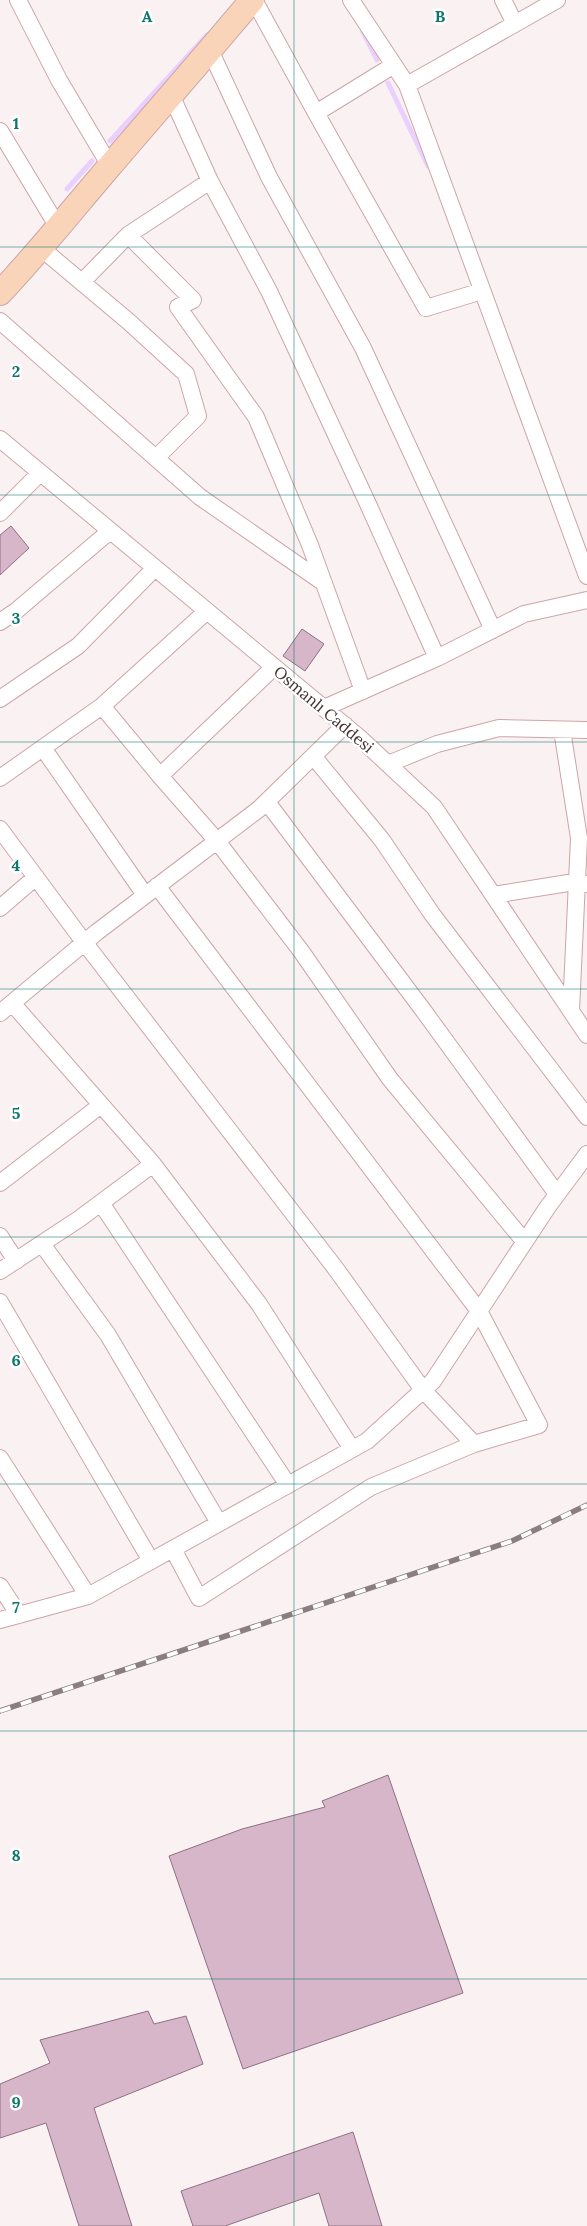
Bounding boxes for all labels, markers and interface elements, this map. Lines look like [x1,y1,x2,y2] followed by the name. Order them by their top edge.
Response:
[142,6,153,26] text: A
[435,6,446,26] text: B
[13,113,19,133] text: 1
[12,361,20,381] text: 2
[12,608,21,628] text: 3
[270,661,378,757] street label: Osmanlı Caddesi
[12,855,21,875] text: 4
[12,1103,21,1123] text: 5
[11,1350,21,1370] text: 6
[12,1597,20,1617] text: 7
[11,1845,21,1865] text: 8
[11,2092,21,2112] text: 9

